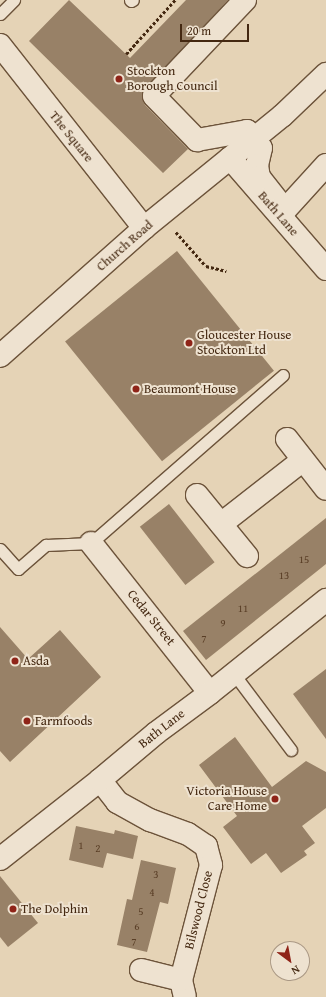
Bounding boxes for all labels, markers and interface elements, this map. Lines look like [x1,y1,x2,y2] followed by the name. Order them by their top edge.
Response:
[182,16,251,42] scale bar
[187,22,211,39] text: 20 m
[127,64,218,95] place label: Stockton Borough Council
[114,74,124,84] marker: Stockton Borough Council
[46,108,96,166] street label: The Square
[254,188,302,240] street label: Bath Lane
[94,217,156,275] street label: Church Road
[197,328,291,359] place label: Gloucester House Stockton Ltd
[184,338,194,348] marker: Gloucester House Stockton Ltd
[144,381,236,397] place label: Beaumont House
[131,384,141,394] marker: Beaumont House
[299,552,309,566] house number: 15
[279,568,289,582] house number: 13
[124,587,178,649] street label: Cedar Street
[238,601,248,615] house number: 11
[220,616,226,630] house number: 9
[201,631,207,645] house number: 7
[23,653,49,669] place label: Asda
[10,656,20,666] marker: Asda
[136,706,188,752] street label: Bath Lane
[35,713,92,729] place label: Farmfoods
[22,716,32,726] marker: Farmfoods
[186,784,267,815] place label: Victoria House Care Home
[270,794,280,804] marker: Victoria House Care Home
[78,838,84,852] house number: 1
[95,841,101,855] house number: 2
[153,867,159,881] house number: 3
[182,869,216,951] street label: Bilswood Close
[149,885,155,899] house number: 4
[21,901,88,917] place label: The Dolphin
[8,904,18,914] marker: The Dolphin
[138,904,144,918] house number: 5
[134,919,140,933] house number: 6
[131,934,137,948] house number: 7
[270,941,310,981] north arrow
[288,962,303,979] text: N

